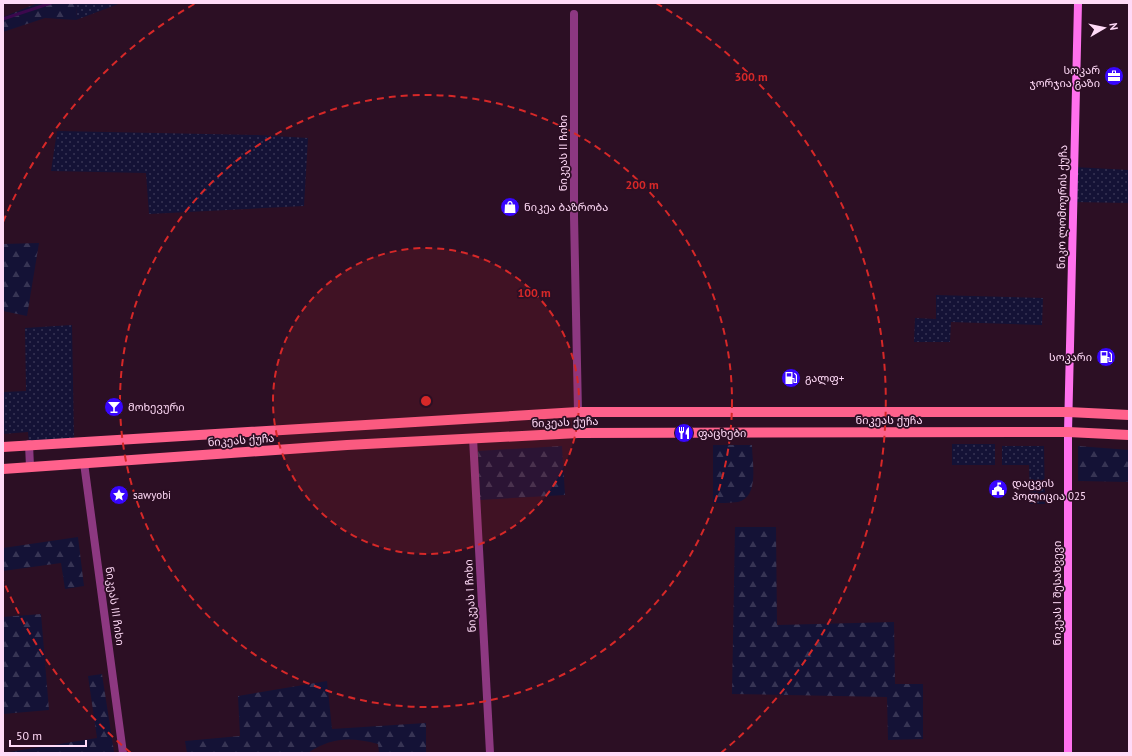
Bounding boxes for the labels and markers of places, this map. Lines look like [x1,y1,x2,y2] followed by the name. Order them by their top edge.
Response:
[1029,63,1100,90] place label: სოკარ ჯორჯია გაზი
[1103,65,1125,87] office icon: სოკარ ჯორჯია გაზი
[499,196,521,218] shop icon: ნიკეა ბაზრობა
[524,200,608,214] place label: ნიკეა ბაზრობა
[1095,346,1117,368] fuel station icon: სოკარი
[1049,350,1092,364] place label: სოკარი
[780,367,802,389] fuel station icon: გალფ+
[805,371,845,385] place label: გალფ+
[419,394,433,408] centre of rings
[103,396,125,418] bar icon: მოხევური
[128,400,185,414] place label: მოხევური
[673,422,695,444] restaurant icon: ფაცხები
[698,426,746,440] place label: ფაცხები
[1012,476,1086,503] place label: დაცვის პოლიცია 025
[987,478,1009,500] public building icon: დაცვის პოლიცია 025
[108,484,130,506] place icon: sawyobi
[133,488,171,502] place label: sawyobi

